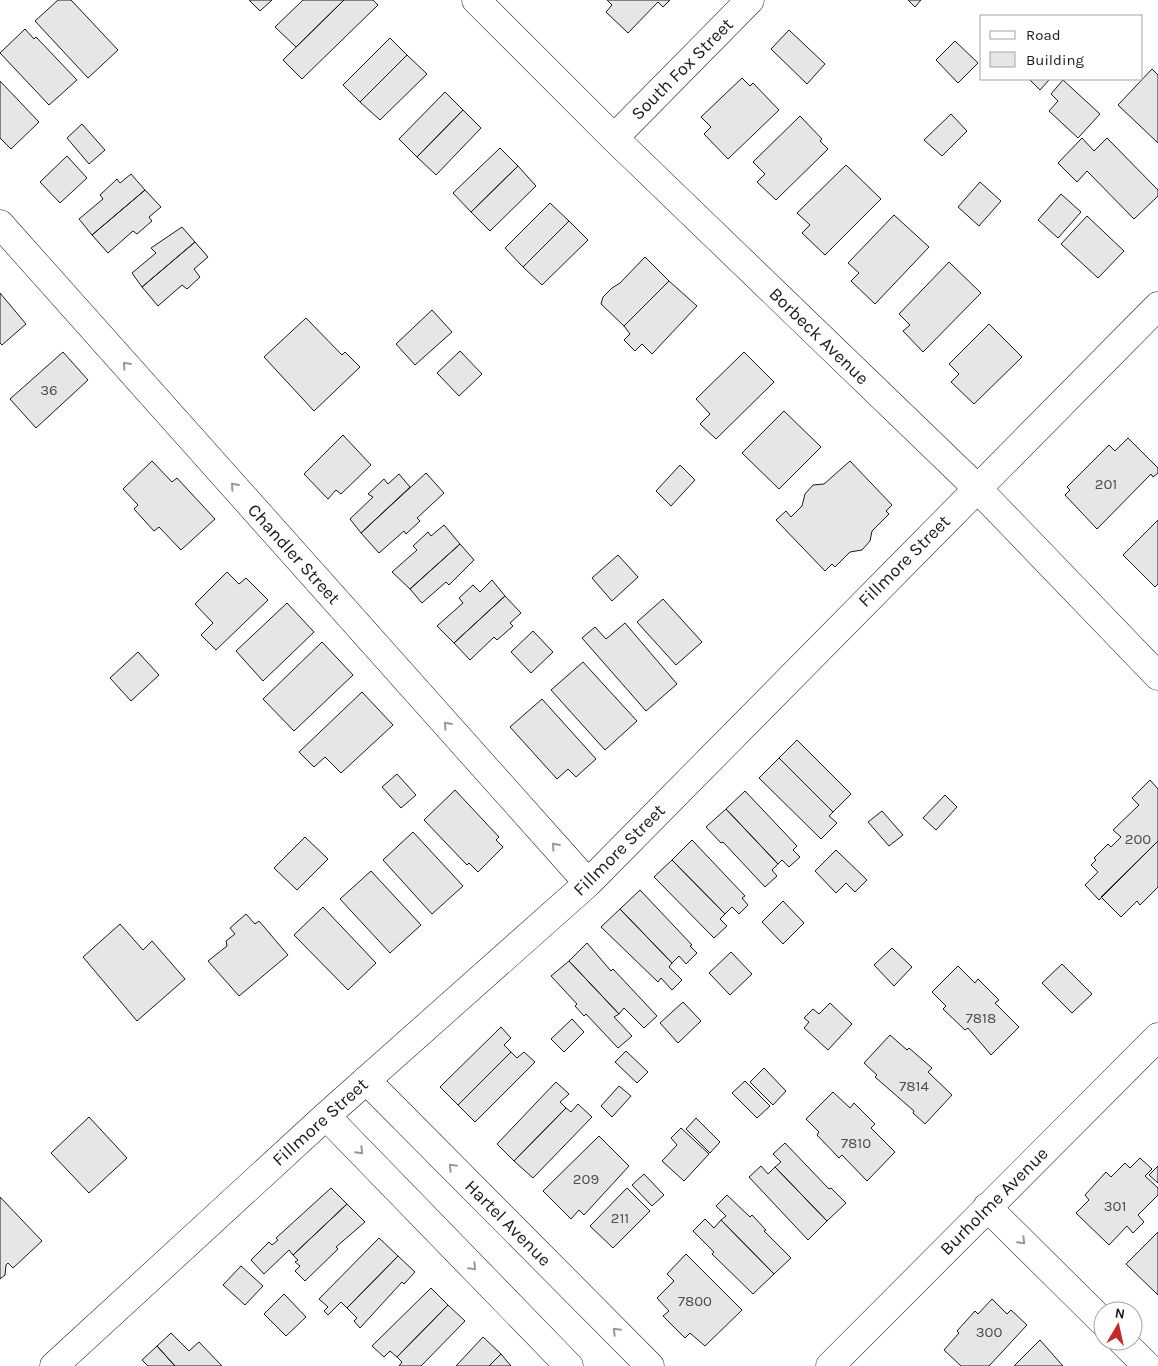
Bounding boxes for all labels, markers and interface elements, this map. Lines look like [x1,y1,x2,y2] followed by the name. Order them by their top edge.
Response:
[626,13,738,125] street label: South Fox Street
[980,15,1143,80] legend
[1026,26,1061,44] text: Road
[1026,51,1084,69] text: Building
[764,283,874,389] street label: Borbeck Avenue
[122,362,131,371] one-way arrow
[40,381,58,399] house number: 36
[1095,475,1117,493] house number: 201
[231,483,240,492] one-way arrow
[243,499,345,609] street label: Chandler Street
[853,510,955,612] street label: Fillmore Street
[444,722,453,731] one-way arrow
[568,799,670,901] street label: Fillmore Street
[1125,830,1151,848] house number: 200
[552,843,561,852] one-way arrow
[966,1009,996,1027] house number: 7818
[268,1073,372,1171] street label: Fillmore Street
[899,1077,929,1095] house number: 7814
[841,1134,871,1152] house number: 7810
[935,1142,1053,1260] street label: Burholme Avenue
[354,1145,363,1154] one-way arrow
[449,1163,458,1172] one-way arrow
[573,1170,599,1188] house number: 209
[460,1175,556,1271] street label: Hartel Avenue
[1104,1197,1126,1215] house number: 301
[611,1209,629,1227] house number: 211
[1016,1236,1025,1245] one-way arrow
[467,1262,476,1271] one-way arrow
[678,1292,712,1310] house number: 7800
[1093,1301,1143,1351] north arrow
[1114,1304,1126,1323] text: N
[976,1323,1002,1341] house number: 300
[613,1328,622,1337] one-way arrow

